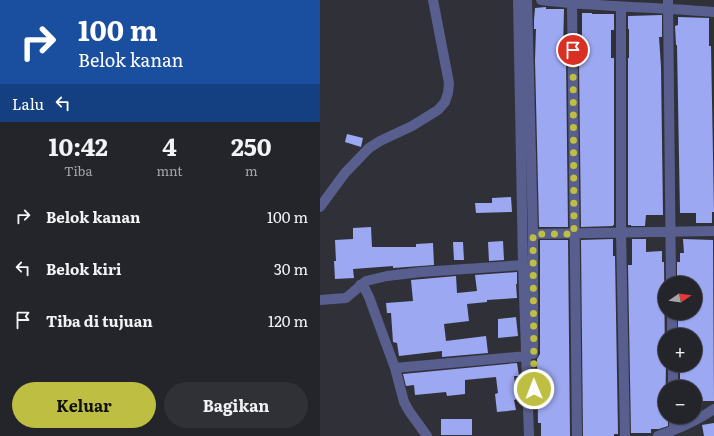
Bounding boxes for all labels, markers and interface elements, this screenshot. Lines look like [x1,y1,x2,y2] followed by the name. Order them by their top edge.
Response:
[78,8,158,50] text: 100 m
[12,16,64,68] icon: right
[556,33,590,67] pin
[562,39,584,61] icon: arrive
[78,46,183,73] text: Belok kanan
[12,92,44,115] text: Lalu
[52,92,74,114] icon: left
[48,128,108,163] text: 10:42
[162,128,177,163] text: 4
[231,128,272,163] text: 250
[64,161,92,180] text: Tiba
[156,161,182,180] text: mnt
[245,161,258,180] text: m
[12,205,34,227] icon: right
[46,205,140,228] text: Belok kanan
[267,205,308,228] text: 100 m
[12,257,34,279] icon: left
[46,257,122,280] text: Belok kiri
[274,257,308,280] text: 30 m
[658,276,702,320] north arrow
[658,276,702,424] map controls
[12,309,34,331] icon: arrive
[46,309,153,332] text: Tiba di tujuan
[268,309,308,332] text: 120 m
[658,328,702,372] button: +
[513,368,555,410] position arrow
[658,380,702,424] button: −
[12,382,156,428] button: Keluar
[164,382,308,428] button: Bagikan

